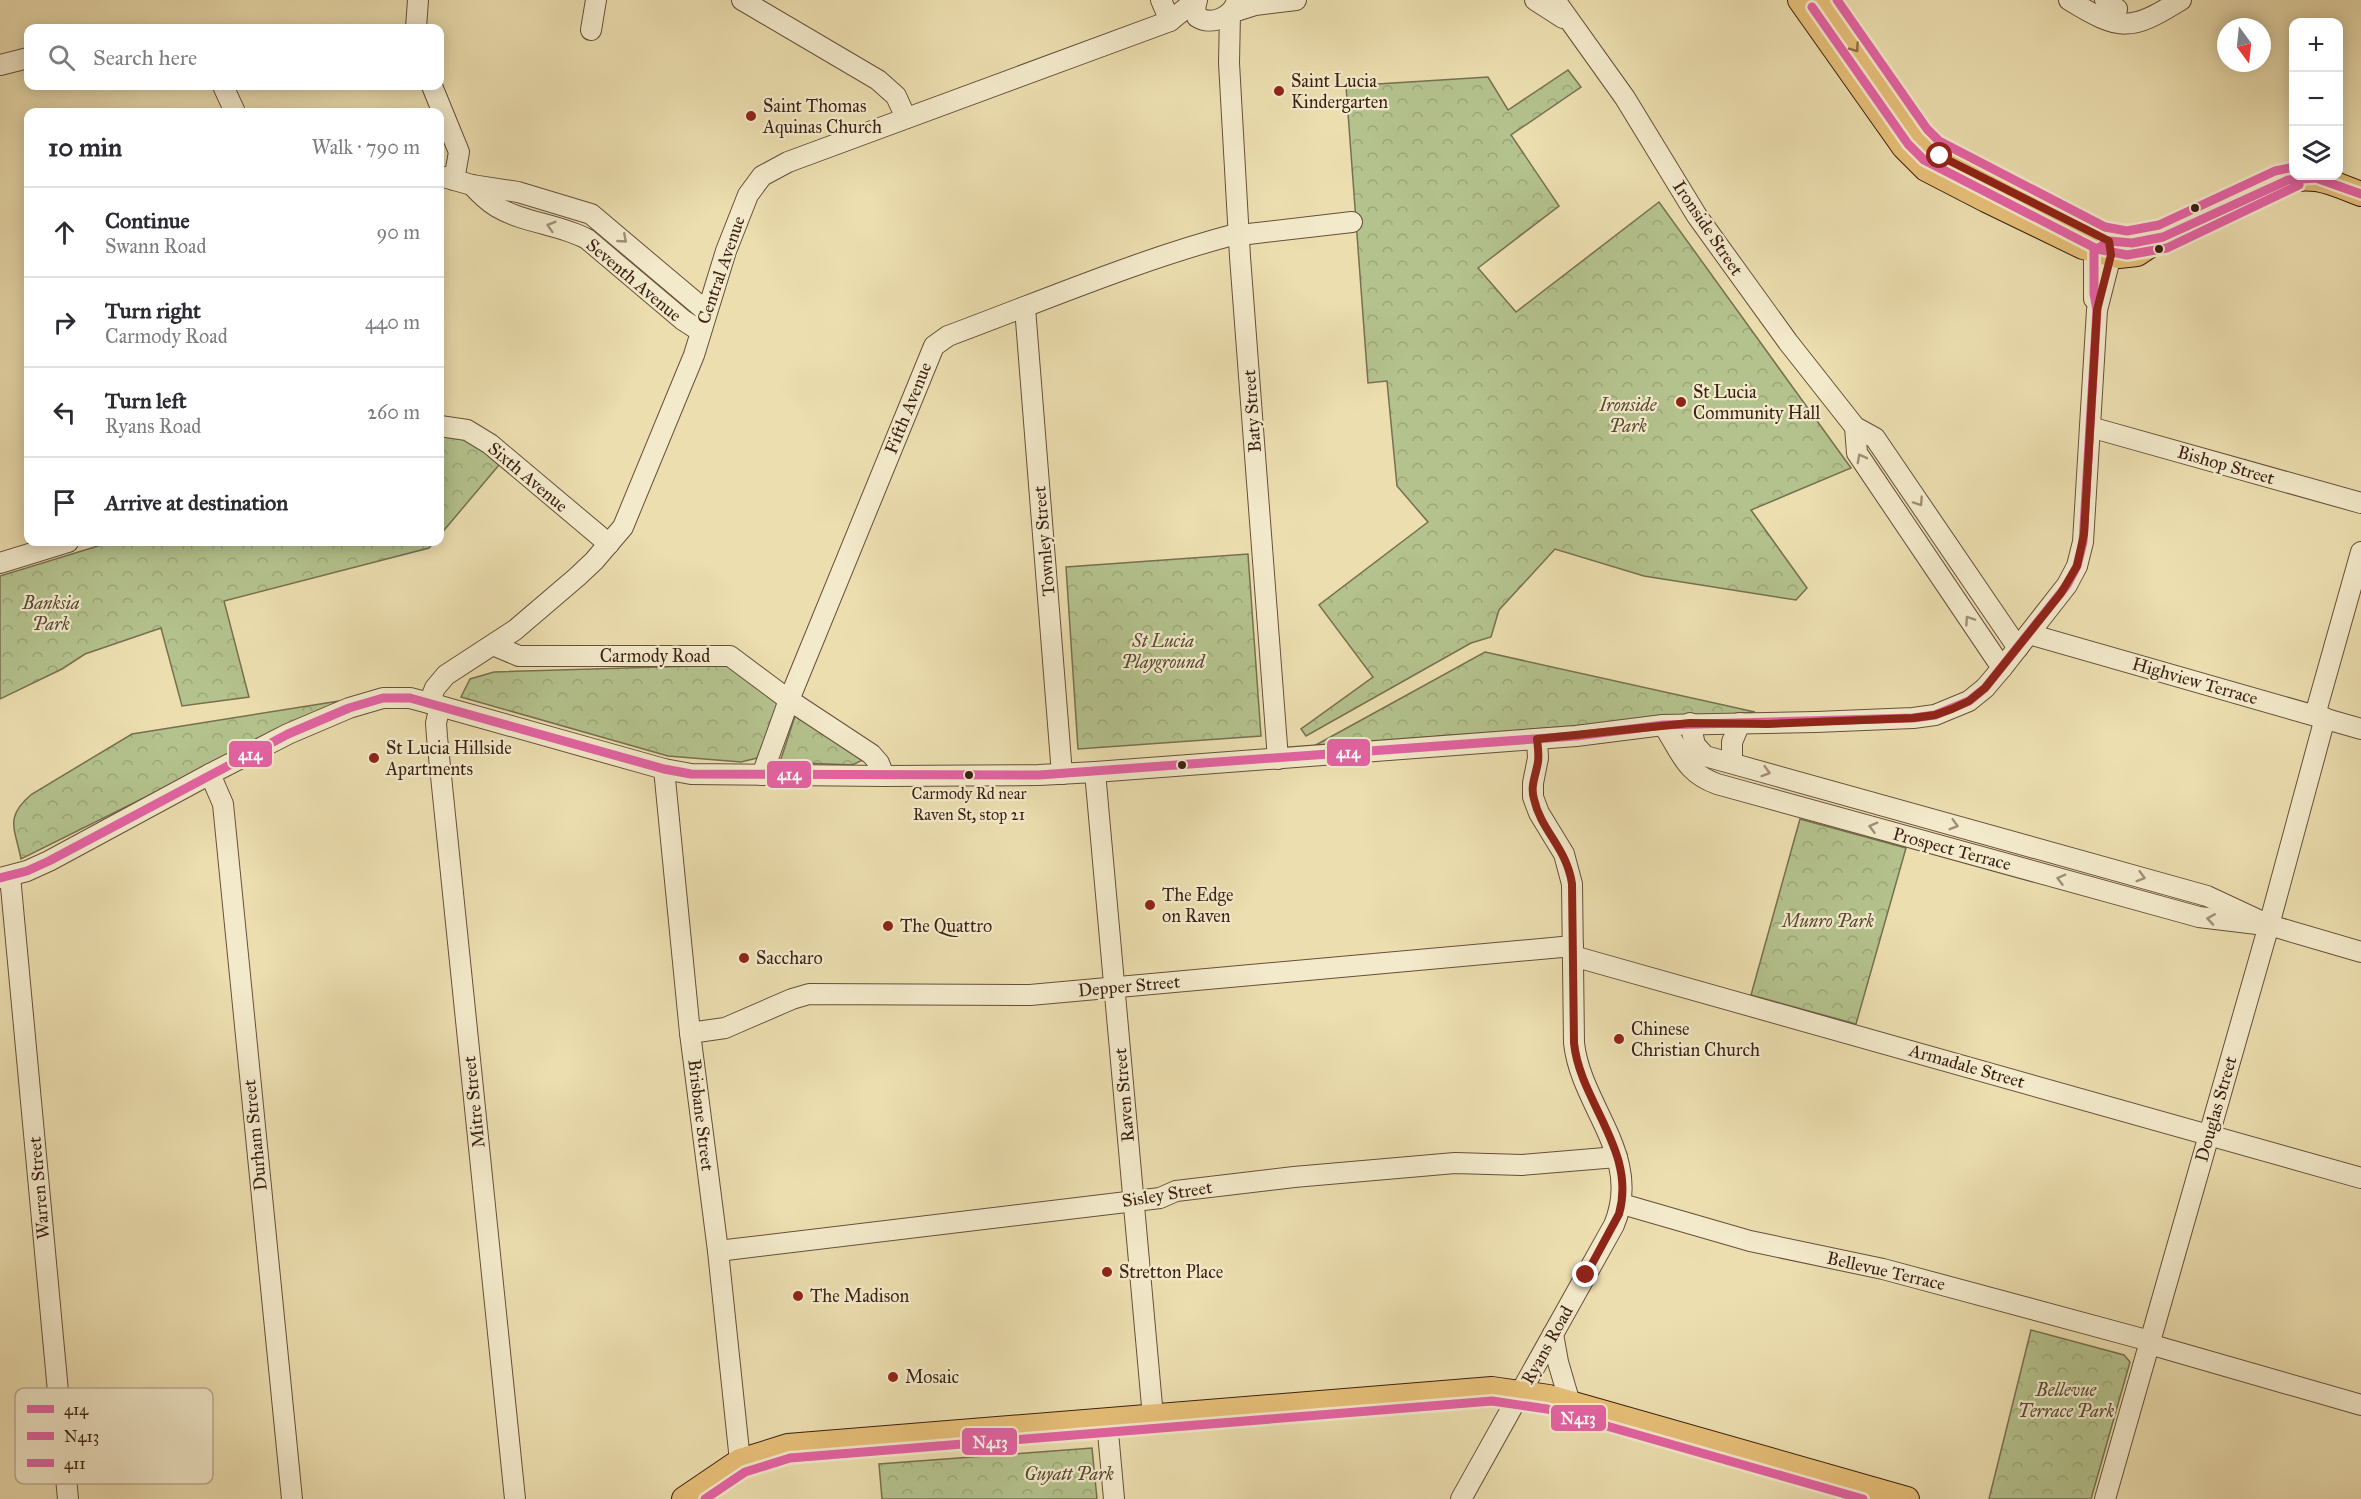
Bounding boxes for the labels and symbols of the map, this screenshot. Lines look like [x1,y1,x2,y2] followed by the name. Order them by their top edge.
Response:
[2217,18,2271,72] north arrow
[1848,41,1859,52] one-way arrow
[1291,70,1388,114] place label: Saint Lucia Kindergarten
[1272,84,1286,98] marker: Saint Lucia Kindergarten
[762,95,882,139] place label: Saint Thomas Aquinas Church
[744,109,758,123] marker: Saint Thomas Aquinas Church
[1926,142,1952,168] route start
[1668,176,1748,280] street label: Ironside Street
[2189,202,2201,214] unlabelled marker
[692,213,750,327] street label: Central Avenue
[546,221,557,233] one-way arrow
[616,232,627,243] one-way arrow
[582,234,686,326] street label: Seventh Avenue
[2153,243,2165,255] unlabelled marker
[880,359,936,457] street label: Fifth Avenue
[1238,368,1266,453] street label: Baty Street
[1693,381,1820,424] place label: St Lucia Community Hall
[1598,394,1658,437] park label: Ironside Park
[1674,395,1688,409] marker: St Lucia Community Hall
[484,437,572,517] street label: Sixth Avenue
[2175,441,2278,490] street label: Bishop Street
[1857,454,1868,464] one-way arrow
[1028,484,1060,597] street label: Townley Street
[1912,495,1923,506] one-way arrow
[21,592,80,635] park label: Banksia Park
[1966,615,1977,626] one-way arrow
[1121,630,1206,673] park label: St Lucia Playground
[600,645,710,667] street label: Carmody Road
[2129,653,2260,710] street label: Highview Terrace
[385,737,512,780] place label: St Lucia Hillside Apartments
[1326,738,1371,767] line badge: 414
[228,740,273,768] line badge: 414
[1336,743,1361,763] text: 414
[238,745,263,765] text: 414
[367,751,381,765] marker: St Lucia Hillside Apartments
[1176,759,1188,771] unlabelled marker
[766,760,812,789] line badge: 414
[777,765,802,785] text: 414
[1760,765,1771,777] one-way arrow
[963,769,975,781] marker: Carmody Rd near Raven St, stop 21
[912,784,1026,824] place label: Carmody Rd near Raven St, stop 21
[1948,818,1958,830] one-way arrow
[1868,822,1878,835] one-way arrow
[1890,823,2014,875] street label: Prospect Terrace
[2136,870,2146,883] one-way arrow
[2056,874,2067,886] one-way arrow
[1162,884,1233,927] place label: The Edge on Raven
[1143,898,1157,912] marker: The Edge on Raven
[1780,910,1874,932] park label: Munro Park
[2206,913,2216,925] one-way arrow
[900,915,992,937] place label: The Quattro
[881,919,895,933] marker: The Quattro
[756,947,823,969] place label: Saccharo
[737,951,751,965] marker: Saccharo
[1077,971,1182,1001] street label: Depper Street
[1631,1018,1760,1061] place label: Chinese Christian Church
[1612,1032,1626,1046] marker: Chinese Christian Church
[1906,1039,2028,1093] street label: Armadale Street
[1109,1046,1139,1143] street label: Raven Street
[2190,1053,2243,1165] street label: Douglas Street
[458,1054,490,1149] street label: Mitre Street
[683,1058,719,1173] street label: Brisbane Street
[238,1078,272,1192] street label: Durham Street
[23,1135,54,1240] street label: Warren Street
[1120,1176,1214,1212] street label: Sisley Street
[1825,1247,1947,1295] street label: Bellevue Terrace
[1119,1261,1223,1283] place label: Stretton Place
[1572,1261,1598,1287] route end
[1100,1265,1114,1279] marker: Stretton Place
[810,1285,910,1307] place label: The Madison
[791,1289,805,1303] marker: The Madison
[1516,1302,1578,1388] street label: Ryans Road
[905,1366,960,1388] place label: Mosaic
[886,1370,900,1384] marker: Mosaic
[2018,1379,2114,1422] park label: Bellevue Terrace Park
[15,1388,213,1484] legend
[64,1400,89,1419] text: 414
[1550,1404,1607,1432] line badge: N413
[1560,1409,1596,1429] text: N413
[64,1427,99,1446] text: N413
[961,1427,1018,1456] line badge: N413
[972,1433,1008,1453] text: N413
[64,1454,86,1473] text: 411
[1024,1463,1114,1485] park label: Guyatt Park

